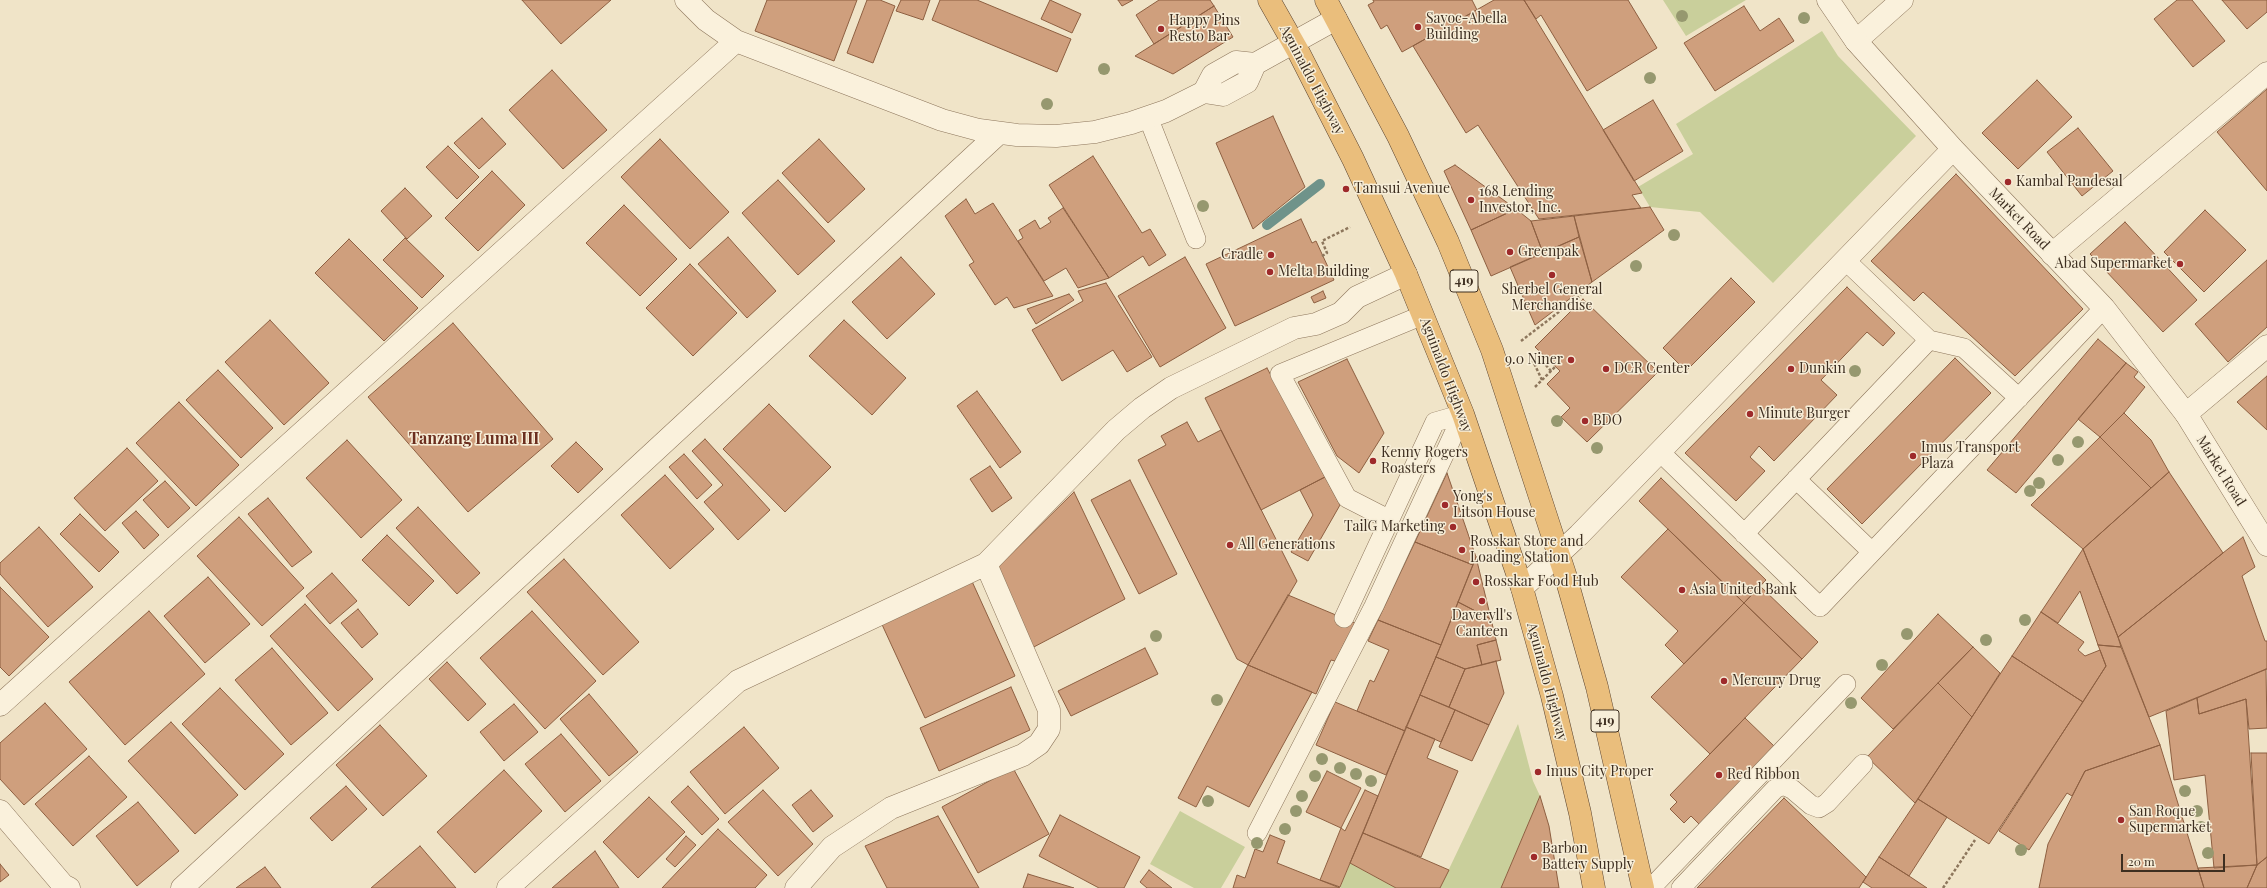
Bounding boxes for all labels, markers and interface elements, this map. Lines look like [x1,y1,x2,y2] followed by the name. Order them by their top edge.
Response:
[1426,11,1507,44] place label: Sayoc-Abella Building
[1169,13,1240,46] place label: Happy Pins Resto Bar
[1276,22,1348,138] street label: Aguinaldo Highway
[1413,22,1423,32] marker: Sayoc-Abella Building
[1156,24,1166,34] marker: Happy Pins Resto Bar
[2016,174,2123,190] place label: Kambal Pandesal
[2003,177,2013,187] marker: Kambal Pandesal
[1354,181,1450,197] place label: Tamsui Avenue
[1341,184,1351,194] marker: Tamsui Avenue
[1479,184,1561,216] place label: 168 Lending Investor, Inc.
[1985,184,2053,254] street label: Market Road
[1466,195,1476,205] marker: 168 Lending Investor, Inc.
[1518,244,1579,260] place label: Greenpak
[1221,247,1263,263] place label: Cradle
[1505,247,1515,257] marker: Greenpak
[1266,250,1276,260] marker: Cradle
[2055,256,2172,272] place label: Abad Supermarket
[2175,259,2185,269] marker: Abad Supermarket
[1278,264,1369,280] place label: Melta Building
[1265,267,1275,277] marker: Melta Building
[1450,270,1478,292] road number: 419
[1547,270,1557,280] marker: Sherbel General Merchandise
[1502,282,1602,314] place label: Sherbel General Merchandise
[1416,315,1476,435] street label: Aguinaldo Highway
[1505,352,1563,368] place label: 9.0 Niner
[1566,355,1576,365] marker: 9.0 Niner
[1614,361,1690,377] place label: DCR Center
[1799,361,1846,377] place label: Dunkin
[1601,364,1611,374] marker: DCR Center
[1786,364,1796,374] marker: Dunkin
[1758,406,1850,422] place label: Minute Burger
[1745,409,1755,419] marker: Minute Burger
[1593,413,1622,429] place label: BDO
[1580,416,1590,426] marker: BDO
[409,429,539,449] district label: Tanzang Luma III
[2193,433,2249,509] street label: Market Road
[1921,440,2020,472] place label: Imus Transport Plaza
[1381,445,1468,478] place label: Kenny Rogers Roasters
[1908,451,1918,461] marker: Imus Transport Plaza
[1368,456,1378,466] marker: Kenny Rogers Roasters
[1453,489,1536,522] place label: Yong's Litson House
[1440,500,1450,510] marker: Yong's Litson House
[1344,519,1445,535] place label: TailG Marketing
[1448,522,1458,532] marker: TailG Marketing
[1470,534,1584,566] place label: Rosskar Store and Loading Station
[1238,537,1335,553] place label: All Generations
[1225,540,1235,550] marker: All Generations
[1457,545,1467,555] marker: Rosskar Store and Loading Station
[1484,574,1599,590] place label: Rosskar Food Hub
[1471,577,1481,587] marker: Rosskar Food Hub
[1690,582,1797,598] place label: Asia United Bank
[1677,585,1687,595] marker: Asia United Bank
[1477,596,1487,606] marker: Daveryll's Canteen
[1452,608,1512,640] place label: Daveryll's Canteen
[1523,621,1571,743] street label: Aguinaldo Highway
[1732,673,1821,689] place label: Mercury Drug
[1719,676,1729,686] marker: Mercury Drug
[1591,710,1619,732] road number: 419
[1546,764,1654,780] place label: Imus City Proper
[1533,767,1543,777] marker: Imus City Proper
[1727,767,1800,783] place label: Red Ribbon
[1714,770,1724,780] marker: Red Ribbon
[2129,804,2211,836] place label: San Roque Supermarket
[2116,815,2126,825] marker: San Roque Supermarket
[1542,841,1634,874] place label: Barbon Battery Supply
[2123,846,2227,872] scale bar
[1529,852,1539,862] marker: Barbon Battery Supply
[2128,853,2155,869] text: 20 m

